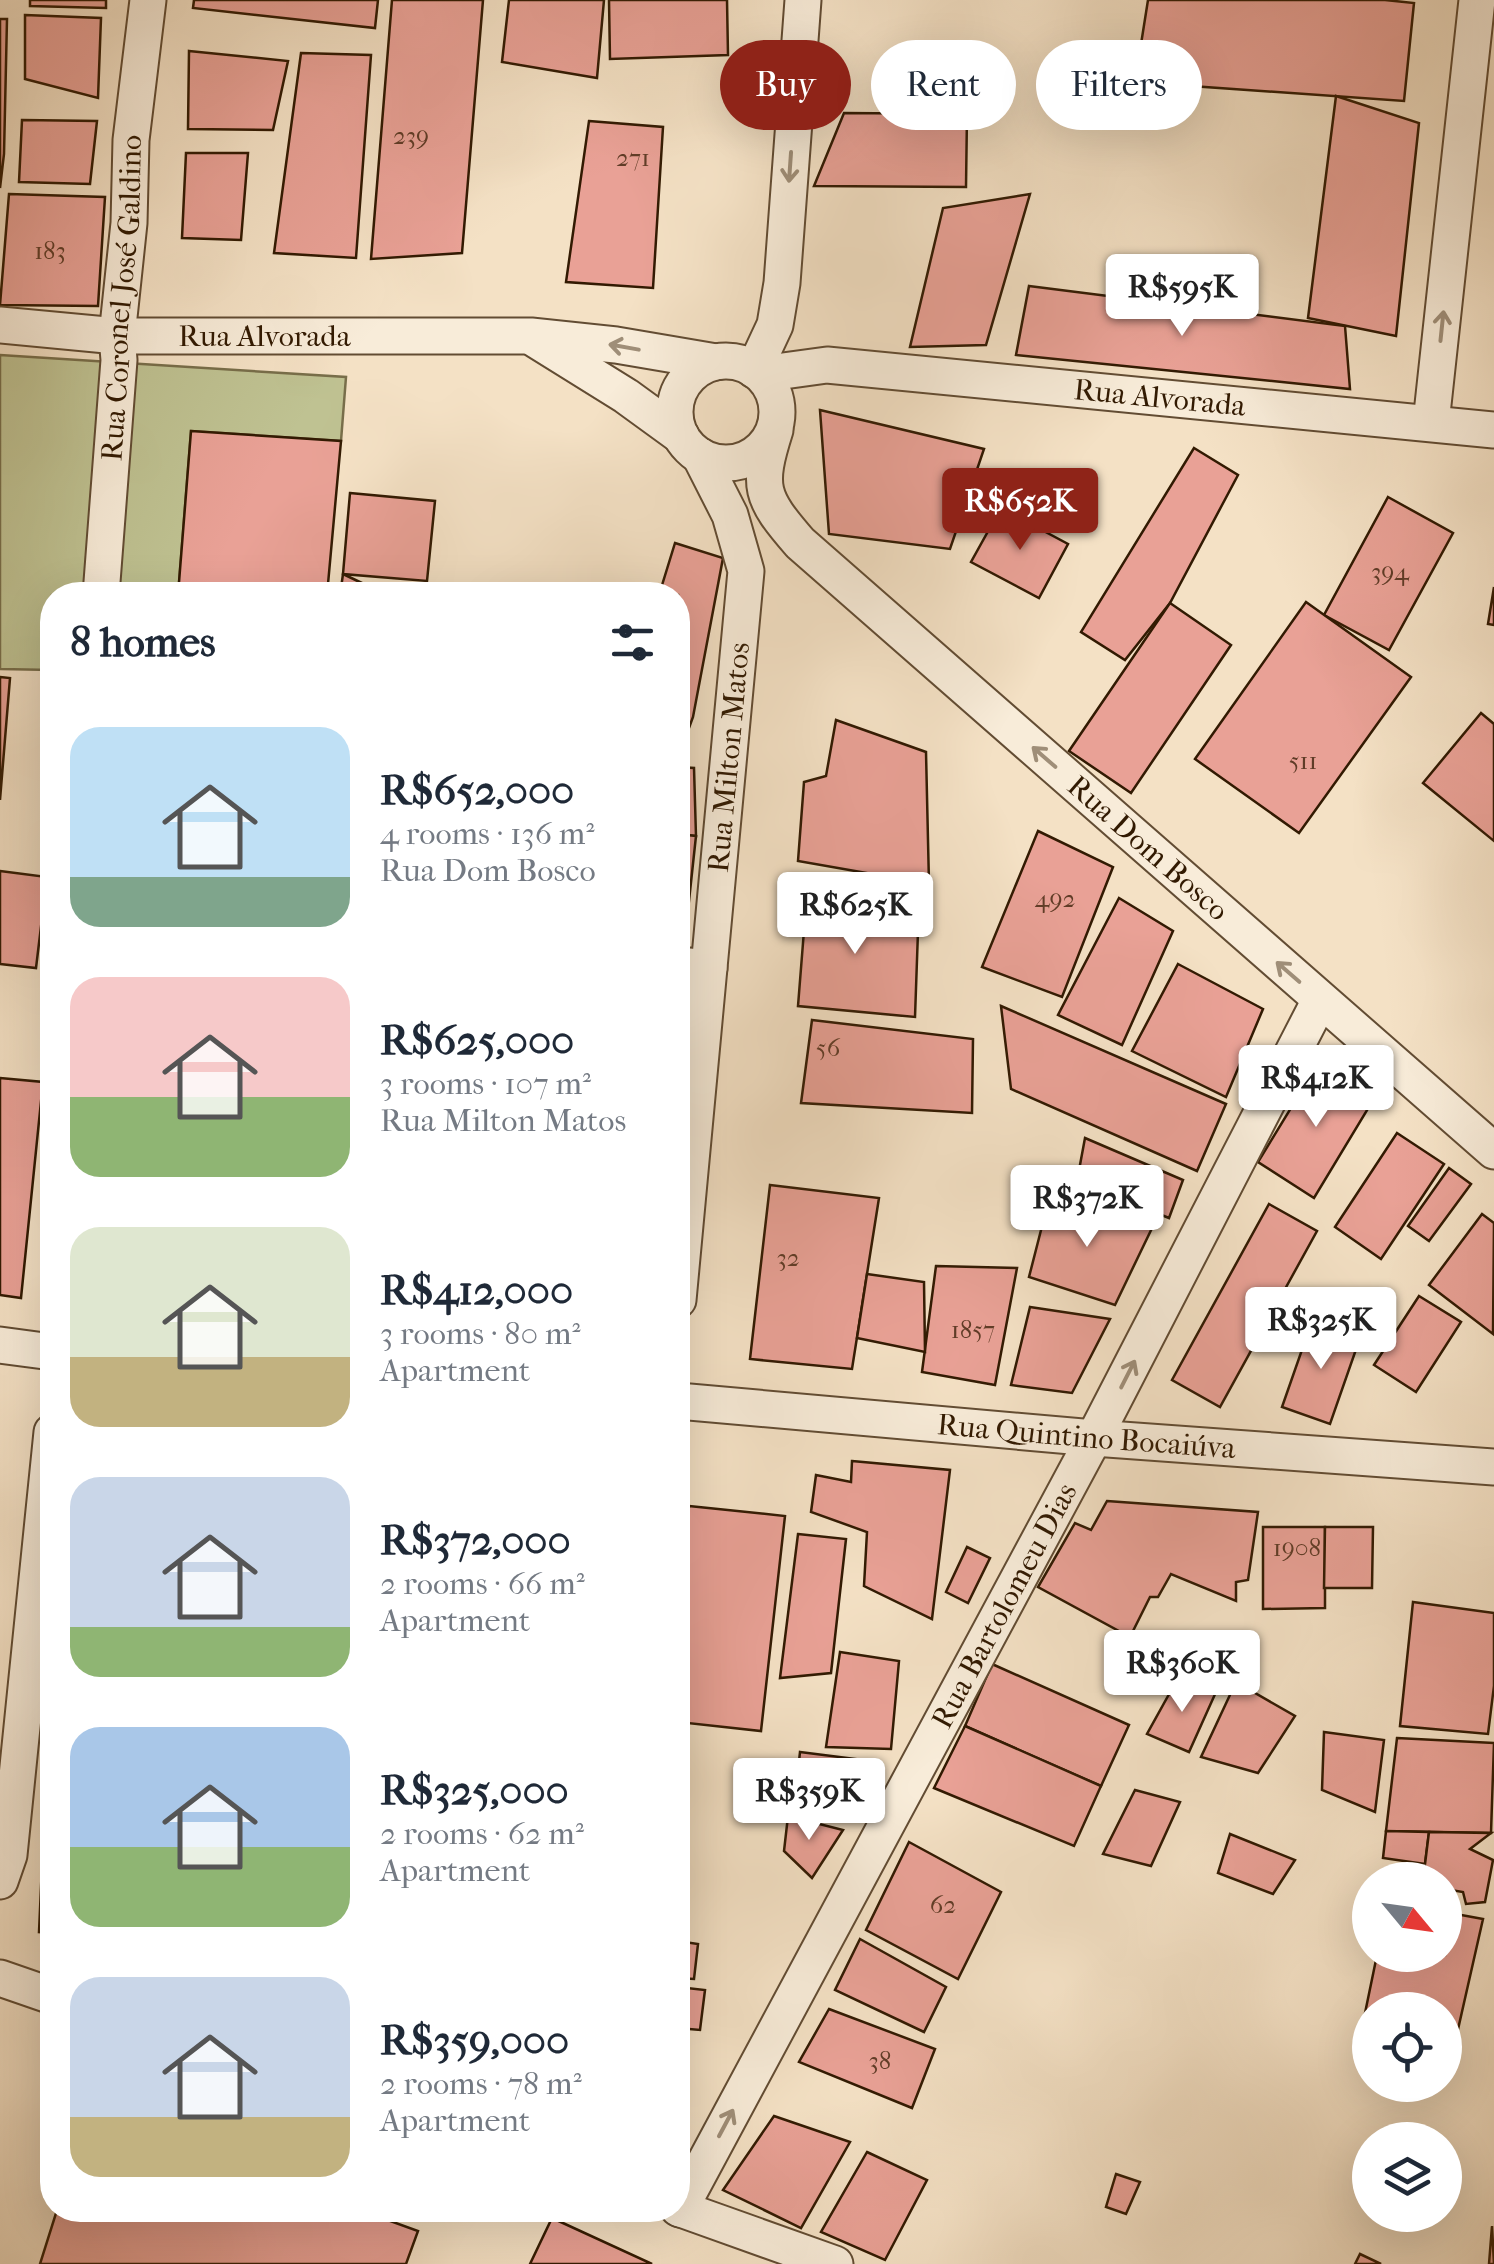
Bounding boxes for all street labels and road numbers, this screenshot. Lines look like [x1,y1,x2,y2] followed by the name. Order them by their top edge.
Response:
[94,134,149,462] street label: Rua Coronel José Galdino
[178,319,352,354] street label: Rua Alvorada
[1072,372,1248,424] street label: Rua Alvorada
[701,641,757,874] street label: Rua Milton Matos
[1060,769,1235,928] street label: Rua Dom Bosco
[936,1407,1238,1466] street label: Rua Quintino Bocaiúva
[924,1477,1085,1734] street label: Rua Bartolomeu Dias

